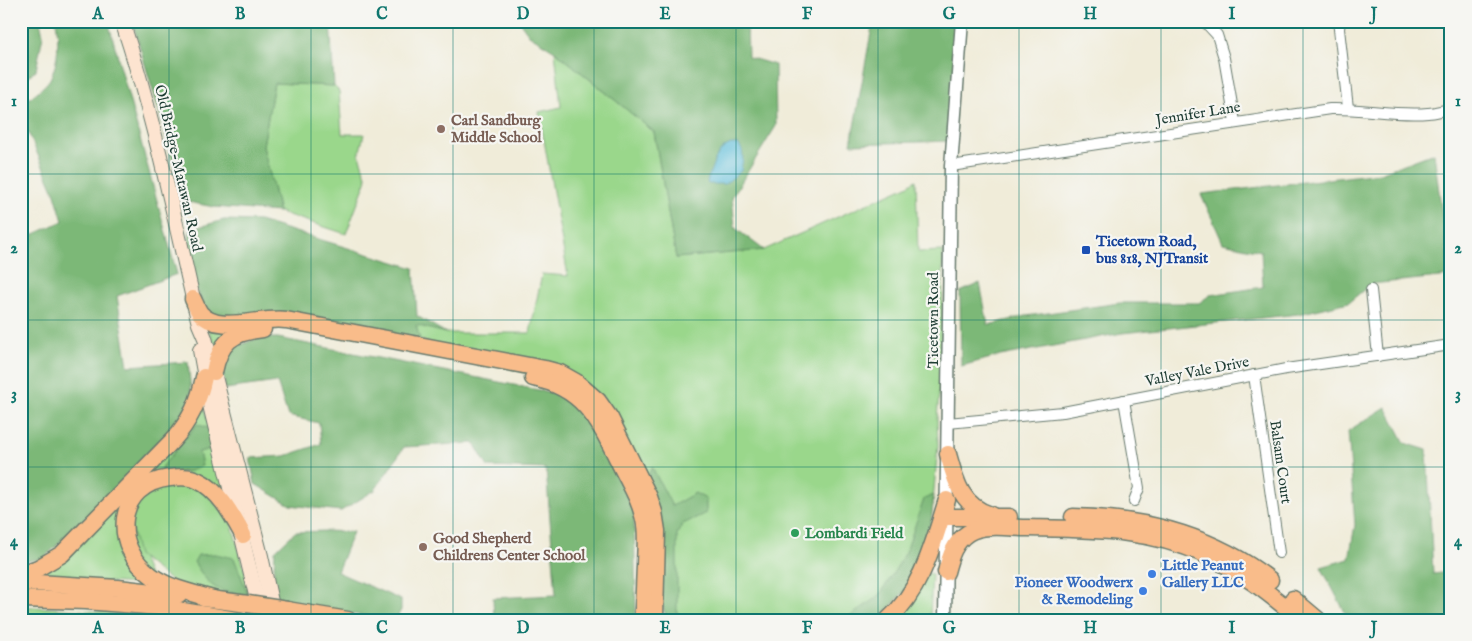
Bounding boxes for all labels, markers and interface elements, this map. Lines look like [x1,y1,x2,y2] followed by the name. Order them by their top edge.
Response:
[92,5,105,25] text: A
[235,5,246,25] text: B
[376,5,388,25] text: C
[517,5,530,25] text: D
[659,5,671,25] text: E
[802,5,813,25] text: F
[943,5,956,25] text: G
[1083,5,1097,25] text: H
[1229,5,1236,25] text: I
[1369,5,1378,25] text: J
[150,83,207,254] street label: Old Bridge-Matawan Road
[11,92,17,112] text: 1
[1455,92,1461,112] text: 1
[1152,97,1242,130] street label: Jennifer Lane
[451,111,542,147] place label: Carl Sandburg Middle School
[435,123,447,135] marker: Carl Sandburg Middle School
[1095,232,1209,268] place label: Ticetown Road, bus 818, NJTransit
[10,239,18,259] text: 2
[1454,239,1462,259] text: 2
[1080,244,1092,256] marker: Ticetown Road, bus 818, NJTransit
[924,271,943,368] street label: Ticetown Road
[1143,352,1251,391] street label: Valley Vale Drive
[11,385,17,405] text: 3
[1455,385,1461,405] text: 3
[1265,419,1296,505] street label: Balsam Court
[805,524,904,543] place label: Lombardi Field
[789,527,801,539] marker: Lombardi Field
[433,529,586,565] place label: Good Shepherd Childrens Center School
[10,532,19,552] text: 4
[1454,532,1463,552] text: 4
[417,541,429,553] marker: Good Shepherd Childrens Center School
[1162,556,1245,592] place label: Little Peanut Gallery LLC
[1146,568,1158,580] marker: Little Peanut Gallery LLC
[1015,573,1134,609] place label: Pioneer Woodwerx & Remodeling
[1137,585,1149,597] marker: Pioneer Woodwerx & Remodeling
[92,619,105,639] text: A
[235,619,246,639] text: B
[376,619,388,639] text: C
[517,619,530,639] text: D
[659,619,671,639] text: E
[802,619,813,639] text: F
[943,619,956,639] text: G
[1083,619,1097,639] text: H
[1229,619,1236,639] text: I
[1369,619,1378,639] text: J

